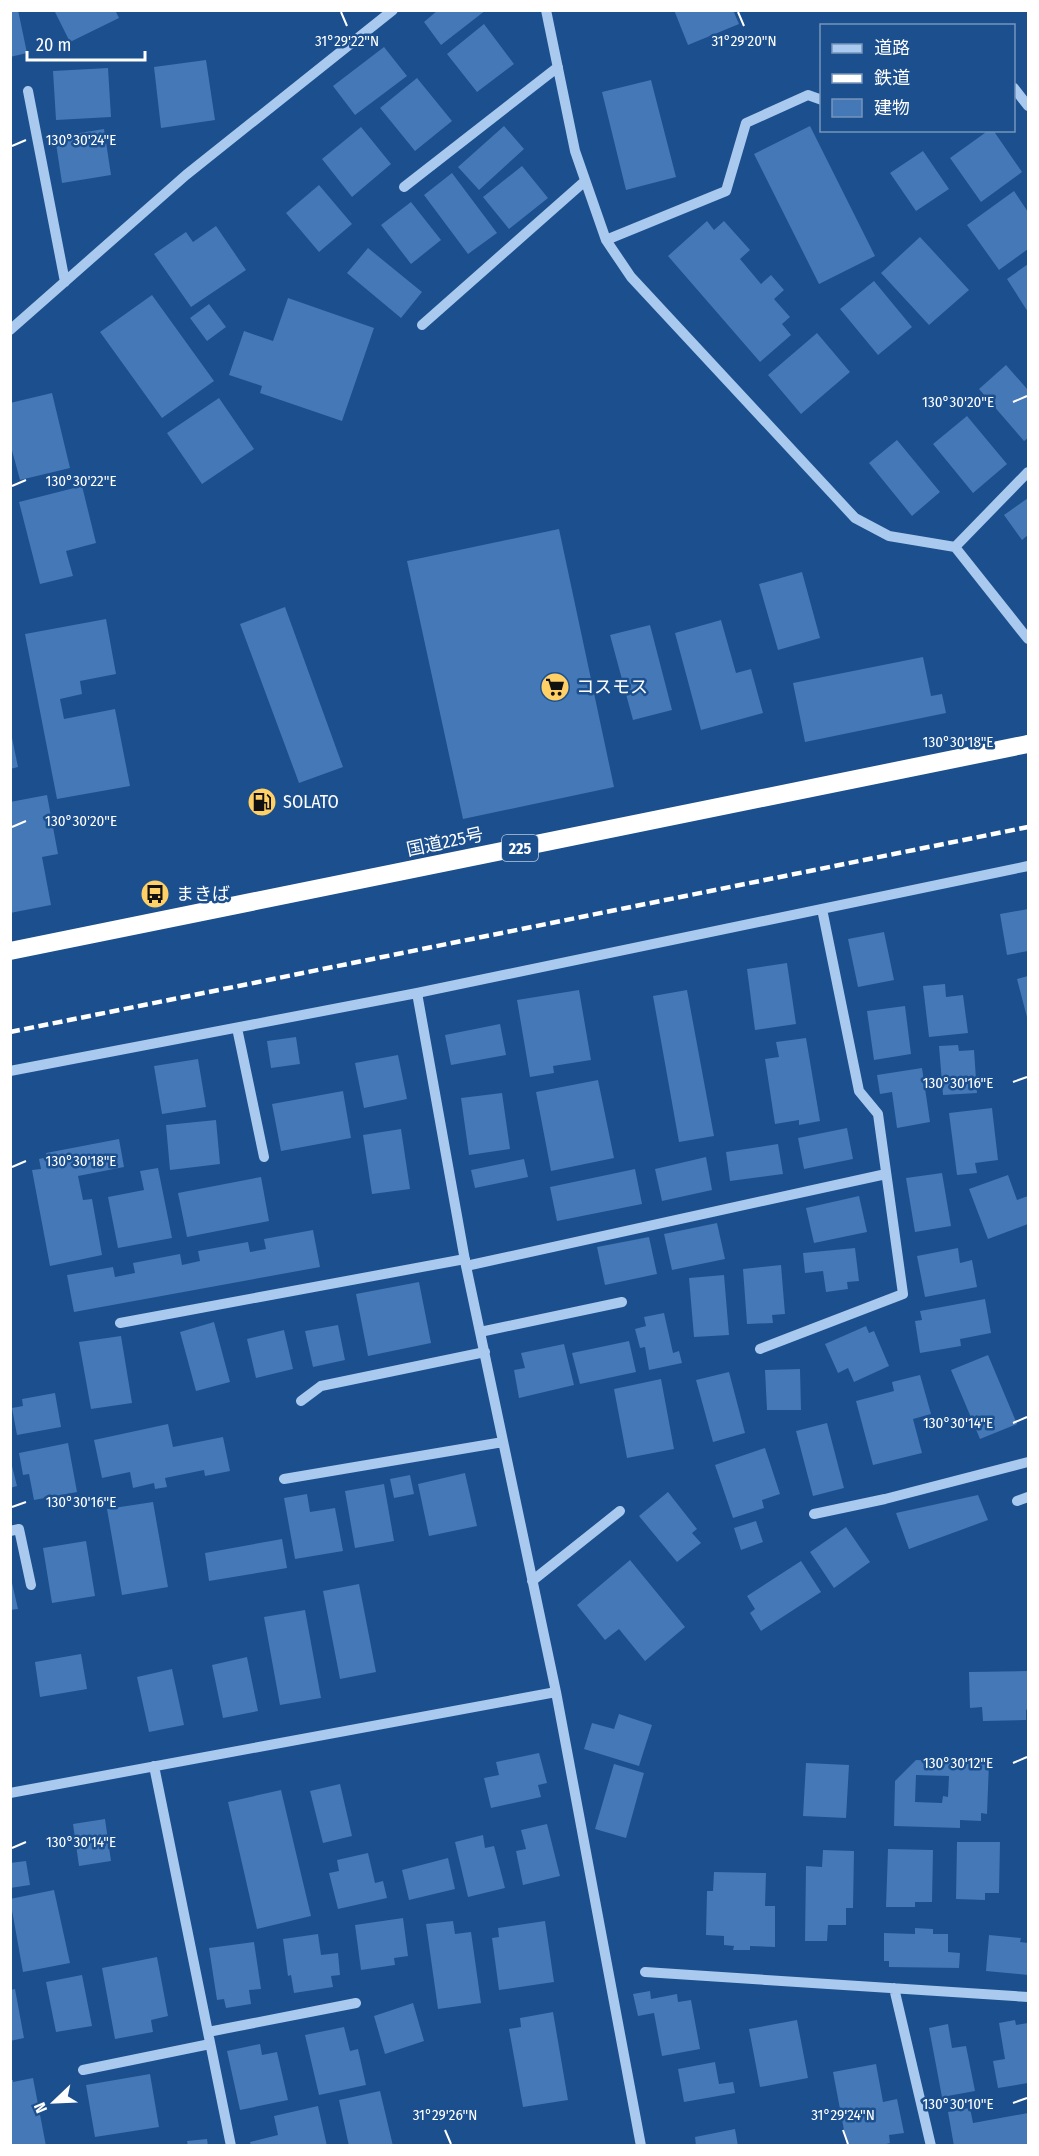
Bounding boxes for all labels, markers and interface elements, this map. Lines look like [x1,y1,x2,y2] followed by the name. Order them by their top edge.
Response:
[27,24,146,62] scale bar
[820,24,1015,132] legend
[315,32,379,50] text: 31°29'22"N
[711,32,777,50] text: 31°29'20"N
[36,34,71,56] text: 20 m
[874,37,910,59] text: 道路
[874,67,910,89] text: 鉄道
[874,97,910,119] text: 建物
[46,131,116,149] text: 130°30'24"E
[922,393,994,411] text: 130°30'20"E
[46,472,116,490] text: 130°30'22"E
[539,671,571,703] supermarket icon: コスモス
[576,676,648,698] place label: コスモス
[923,733,993,751] text: 130°30'18"E
[246,786,278,818] fuel station icon: SOLATO
[283,791,339,813] place label: SOLATO
[45,812,117,830] text: 130°30'20"E
[404,823,486,861] street label: 国道225号
[502,835,538,861] road number: 225
[139,878,171,910] bus stop icon: まきば
[176,883,230,905] place label: まきば
[923,1074,993,1092] text: 130°30'16"E
[46,1152,116,1170] text: 130°30'18"E
[923,1414,993,1432] text: 130°30'14"E
[46,1493,116,1511] text: 130°30'16"E
[923,1754,993,1772] text: 130°30'12"E
[46,1833,116,1851] text: 130°30'14"E
[24,2072,84,2132] north arrow
[922,2095,994,2113] text: 130°30'10"E
[30,2100,51,2116] text: N
[413,2106,477,2124] text: 31°29'26"N
[811,2106,875,2124] text: 31°29'24"N

